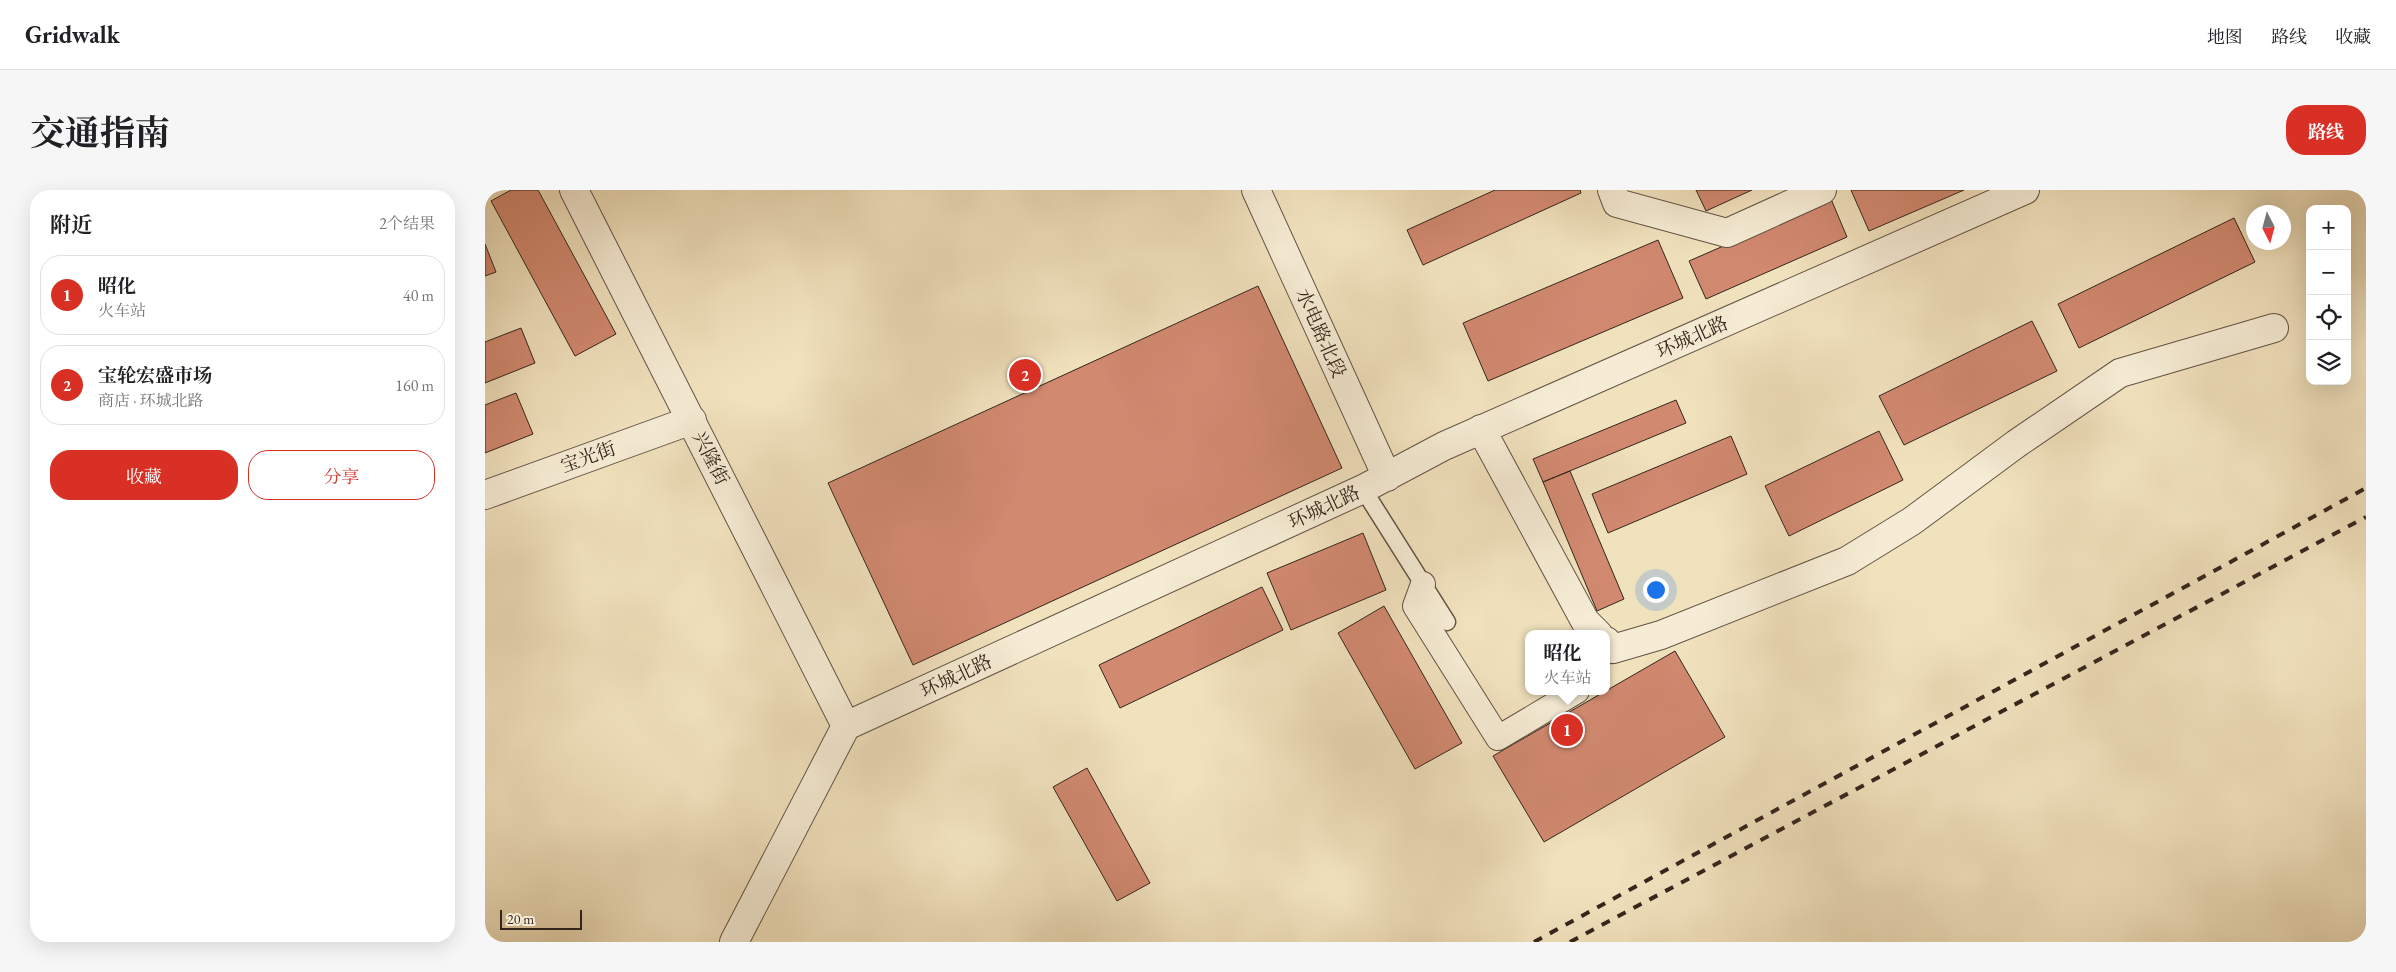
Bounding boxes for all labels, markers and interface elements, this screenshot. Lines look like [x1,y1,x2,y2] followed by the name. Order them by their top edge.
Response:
[25,19,120,50] text: Gridwalk
[2207,25,2243,48] text: 地图
[2271,25,2307,48] text: 路线
[2335,25,2371,48] text: 收藏
[2286,105,2366,155] button: 路线
[30,110,170,155] text: 交通指南
[2246,205,2291,250] north arrow
[2306,205,2351,385] map controls
[2306,205,2351,250] button: +
[50,211,92,238] text: 附近
[379,213,435,234] text: 2个结果
[2306,250,2351,295] button: −
[98,273,136,298] text: 昭化
[63,285,71,306] text: 1
[403,285,434,306] text: 40 m
[1290,285,1352,381] street label: 水电路北段
[2306,295,2351,340] button: locate
[98,300,146,321] text: 火车站
[1652,310,1732,364] street label: 环城北路
[2306,340,2351,385] button: layers
[1009,356,1041,394] pin: 2
[98,363,212,388] text: 宝轮宏盛市场
[63,375,71,396] text: 2
[395,375,434,396] text: 160 m
[98,390,204,411] text: 商店 · 环城北路
[687,427,735,489] street label: 兴隆街
[557,436,619,478] street label: 宝光街
[50,450,238,500] button: 收藏
[248,450,435,500] button: 分享
[1284,480,1364,534] street label: 环城北路
[1643,577,1669,603] your location
[1525,630,1610,695] popup
[1543,640,1582,665] text: 昭化
[916,649,996,703] street label: 环城北路
[1543,667,1592,688] text: 火车站
[1551,711,1583,749] pin: 1
[500,907,583,930] scale bar
[507,910,534,928] text: 20 m

